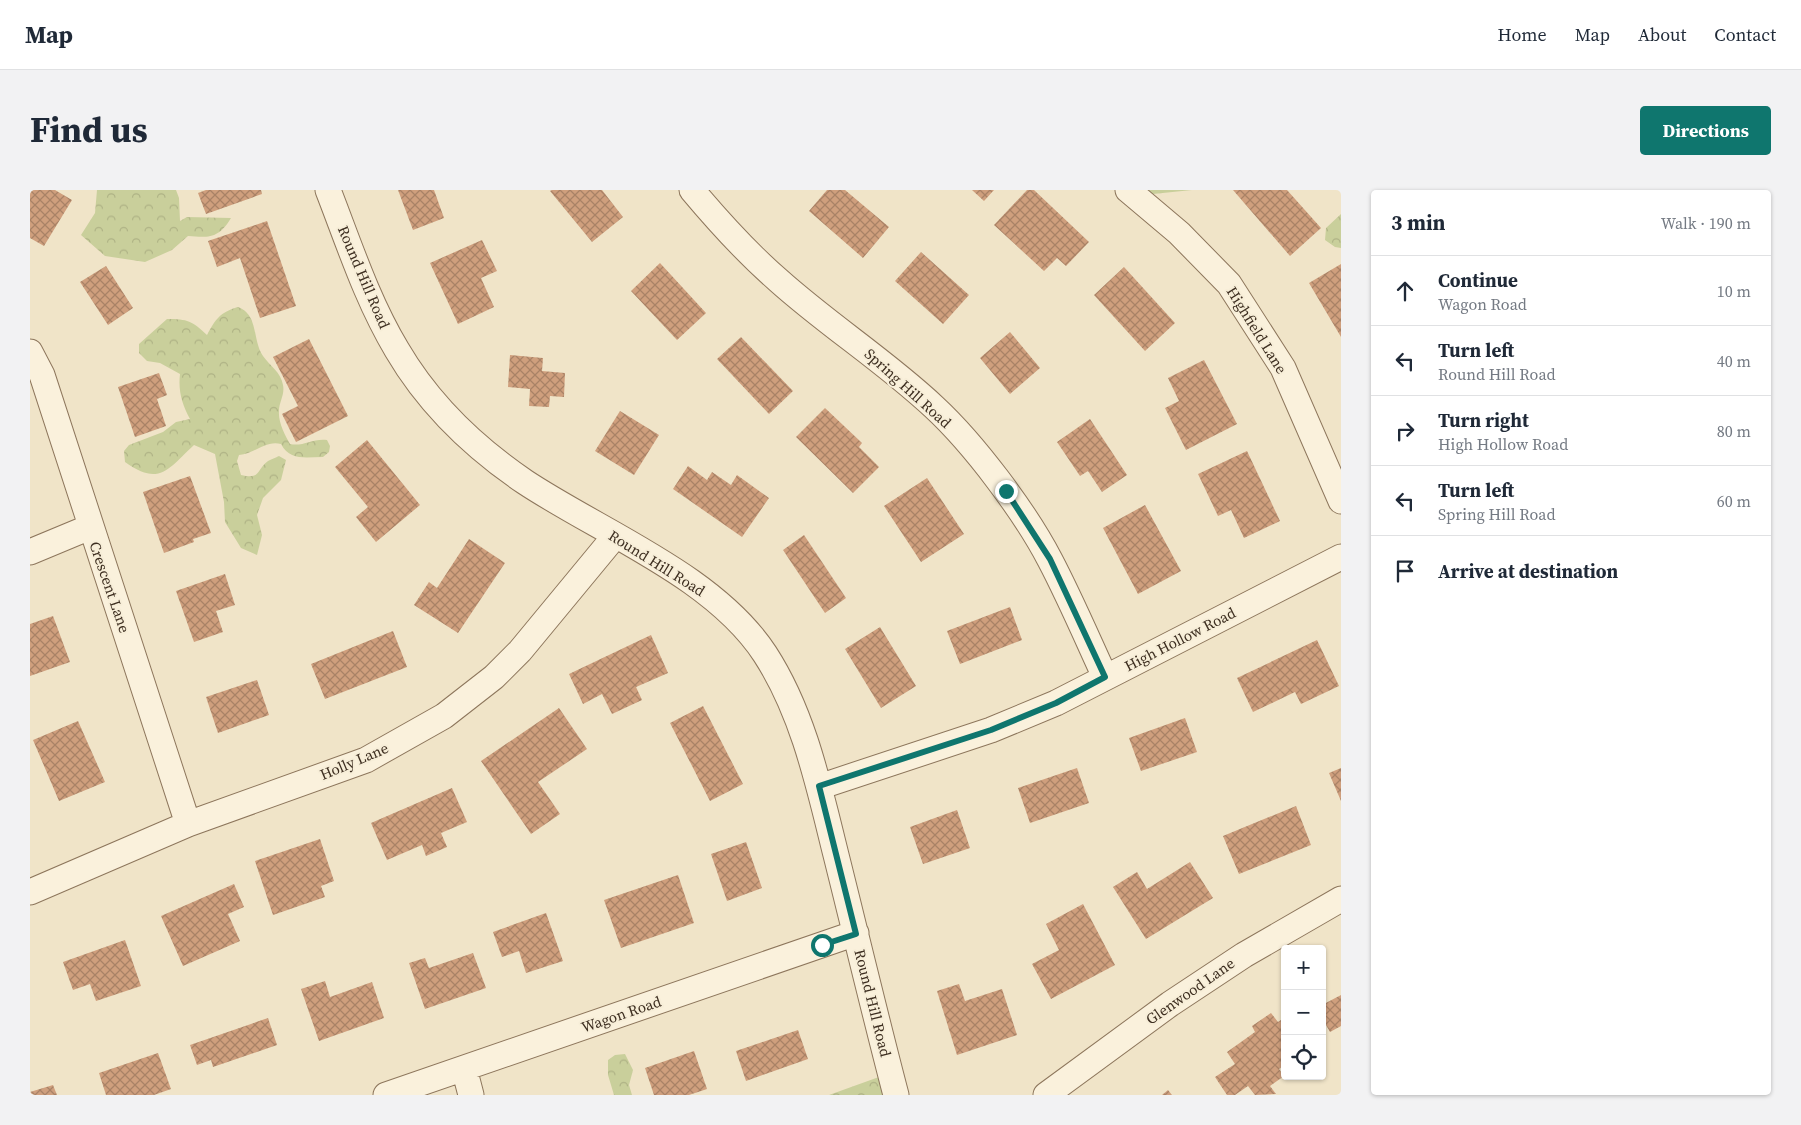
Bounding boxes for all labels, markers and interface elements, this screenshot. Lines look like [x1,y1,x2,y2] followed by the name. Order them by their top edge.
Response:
[25,18,73,51] text: Map
[1498,22,1547,47] text: Home
[1575,22,1610,47] text: Map
[1638,22,1686,47] text: About
[1714,22,1776,47] text: Contact
[30,106,148,154] text: Find us
[1640,106,1771,155] button: Directions
[1391,208,1446,237] text: 3 min
[1661,212,1751,234] text: Walk · 190 m
[333,222,395,332] street label: Round Hill Road
[1438,267,1518,293] text: Continue
[1391,277,1419,305] icon: ahead
[1717,280,1751,302] text: 10 m
[1222,282,1292,378] street label: Highfield Lane
[1438,293,1527,315] text: Wagon Road
[1438,337,1514,363] text: Turn left
[860,343,956,433] street label: Spring Hill Road
[1391,347,1419,375] icon: left
[1717,350,1751,372] text: 40 m
[1438,363,1556,385] text: Round Hill Road
[1438,407,1529,433] text: Turn right
[1391,417,1419,445] icon: right
[1717,420,1751,442] text: 80 m
[1438,433,1568,455] text: High Hollow Road
[1438,477,1514,503] text: Turn left
[995,480,1018,503] route end
[1391,487,1419,515] icon: left
[1717,490,1751,512] text: 60 m
[1438,503,1556,525] text: Spring Hill Road
[605,525,710,601] street label: Round Hill Road
[85,538,136,636] street label: Crescent Lane
[1391,557,1419,585] icon: arrive
[1438,558,1618,584] text: Arrive at destination
[1121,602,1240,676] street label: High Hollow Road
[316,737,392,785] street label: Holly Lane
[811,934,834,957] route start
[1281,945,1326,1080] map controls
[1281,945,1326,990] button: +
[849,947,897,1060] street label: Round Hill Road
[1141,952,1239,1029] street label: Glenwood Lane
[578,990,664,1037] street label: Wagon Road
[1281,990,1326,1035] button: −
[1281,1035,1326,1080] button: locate

